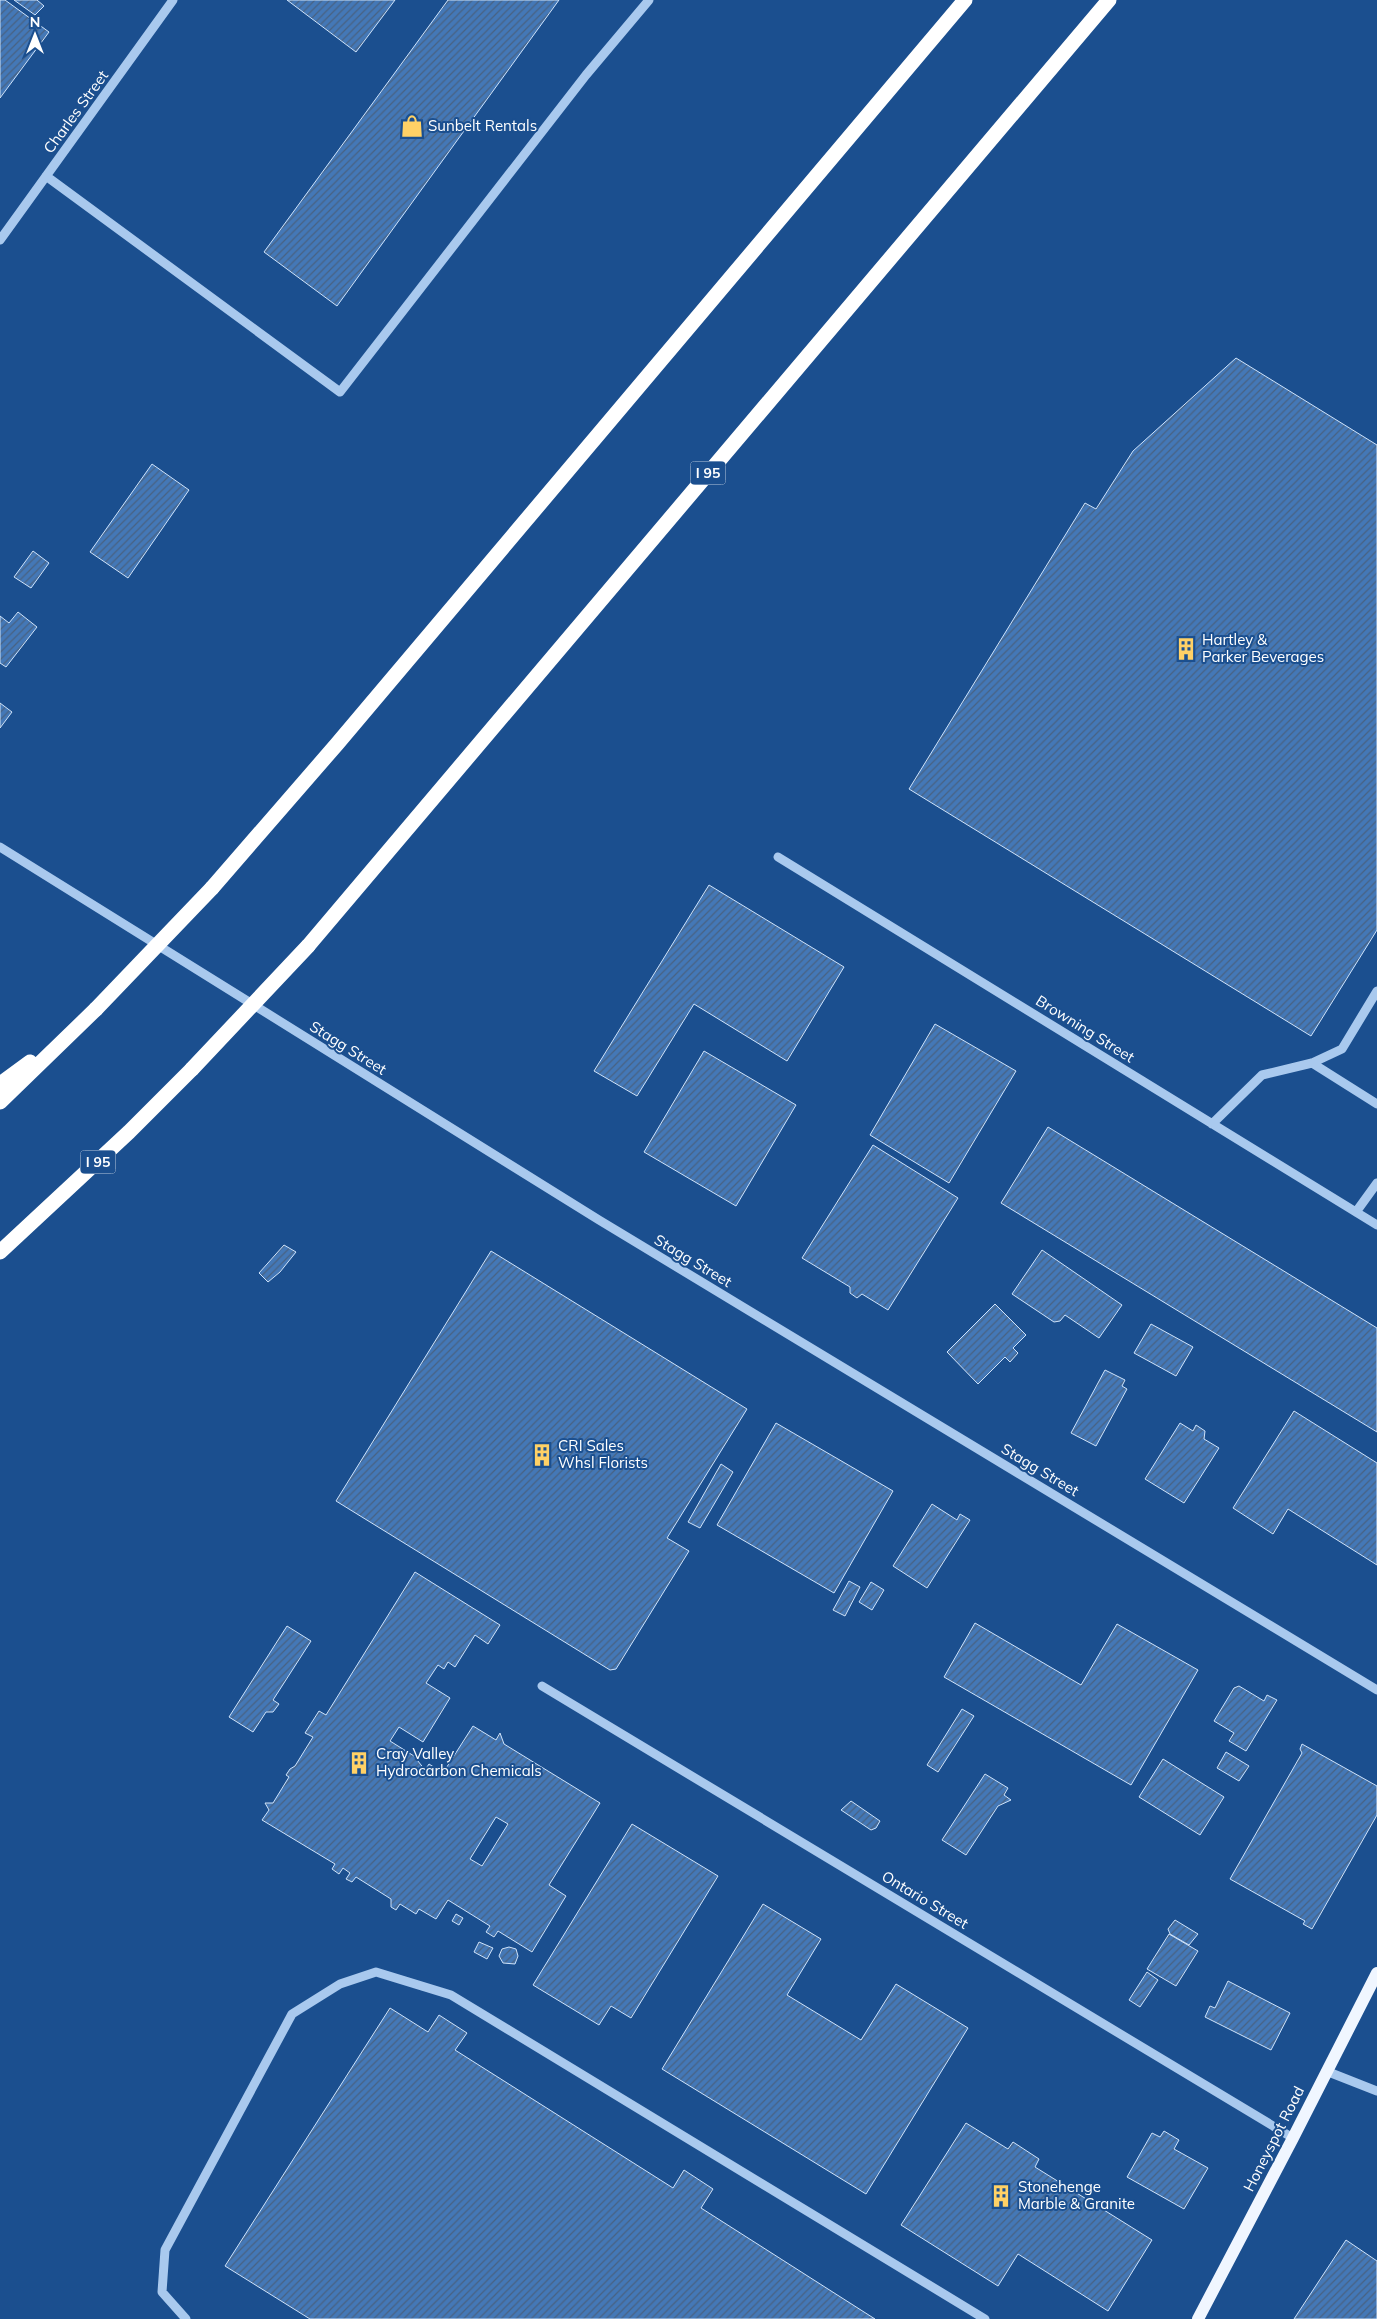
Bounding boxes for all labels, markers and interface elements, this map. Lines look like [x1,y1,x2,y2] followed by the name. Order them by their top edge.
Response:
[10,10,60,60] north arrow
[30,13,40,31] text: N
[39,66,112,157] street label: Charles Street
[399,113,425,139] shop icon: Sunbelt Rentals
[428,116,537,135] place label: Sunbelt Rentals
[690,462,726,484] road number: I 95
[1202,630,1324,666] place label: Hartley & Parker Beverages
[1173,636,1199,662] building icon: Hartley & Parker Beverages
[1032,991,1138,1066] street label: Browning Street
[306,1016,390,1079] street label: Stagg Street
[80,1150,116,1174] road number: I 95
[651,1230,735,1291] street label: Stagg Street
[558,1436,648,1472] place label: CRI Sales Whsl Florists
[998,1439,1082,1500] street label: Stagg Street
[529,1442,555,1468] building icon: CRI Sales Whsl Florists
[376,1744,542,1780] place label: Cray Valley Hydrocarbon Chemicals
[346,1750,372,1776] building icon: Cray Valley Hydrocarbon Chemicals
[879,1866,972,1933] street label: Ontario Street
[1239,2083,1308,2195] street label: Honeyspot Road
[1018,2177,1135,2213] place label: Stonehenge Marble & Granite
[988,2183,1014,2209] building icon: Stonehenge Marble & Granite

